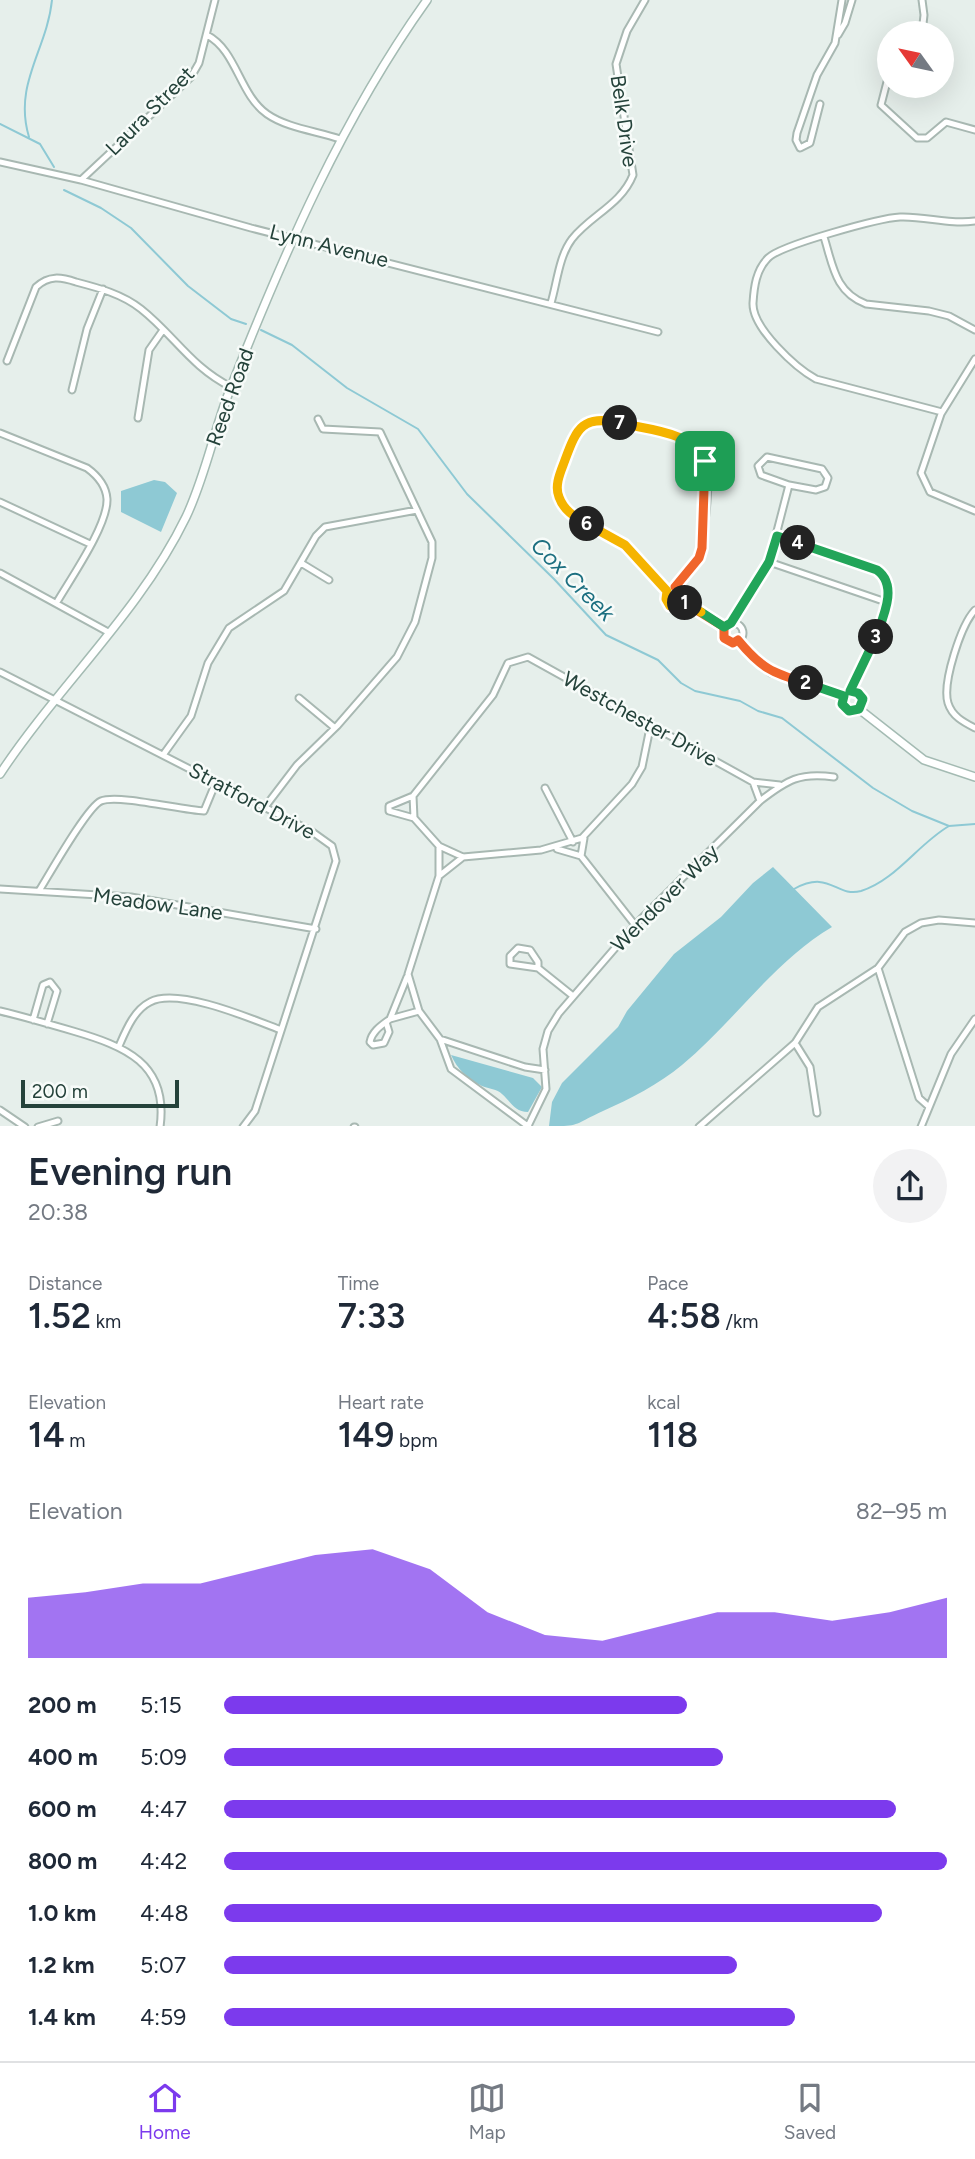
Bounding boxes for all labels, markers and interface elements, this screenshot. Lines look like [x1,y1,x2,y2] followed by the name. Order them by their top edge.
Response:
[877,21,954,98] north arrow
[877,21,954,98] map controls
[100,61,199,160] street label: Laura Street
[606,73,643,169] street label: Belk Drive
[267,219,391,272] street label: Lynn Avenue
[200,345,259,449] street label: Reed Road
[602,406,638,440] pin: 7
[614,411,625,434] text: 7
[675,431,735,491] pin
[686,442,724,480] icon: arrive
[570,506,604,542] pin: 6
[581,512,592,535] text: 6
[780,526,816,560] pin: 4
[525,531,621,627] water label: Cox Creek
[791,531,804,554] text: 4
[668,586,702,620] pin: 1
[680,591,689,614] text: 1
[858,620,894,654] pin: 3
[870,625,881,648] text: 3
[559,666,722,771] street label: Westchester Drive
[788,666,824,700] pin: 2
[800,671,811,694] text: 2
[185,757,320,844] street label: Stratford Drive
[606,839,724,957] street label: Wendover Way
[92,882,224,925] street label: Meadow Lane
[21,1078,178,1109] scale bar
[32,1080,88,1103] text: 200 m
[28,1149,232,1195] text: Evening run
[873,1149,947,1223] button: share
[28,1198,88,1226] text: 20:38
[28,1272,102,1295] text: Distance
[338,1272,379,1295] text: Time
[647,1272,688,1295] text: Pace
[28,1295,91,1337] text: 1.52
[338,1295,405,1337] text: 7:33
[647,1295,721,1337] text: 4:58
[91,1310,121,1333] text: km
[721,1310,758,1333] text: /km
[28,1391,106,1414] text: Elevation
[338,1391,424,1414] text: Heart rate
[647,1391,681,1414] text: kcal
[28,1414,65,1456] text: 14
[338,1414,394,1456] text: 149
[647,1414,698,1456] text: 118
[65,1429,86,1452] text: m
[394,1429,438,1452] text: bpm
[28,1497,123,1525] text: Elevation
[856,1497,947,1525] text: 82–95 m
[28,1691,97,1719] text: 200 m
[140,1691,182,1719] text: 5:15
[28,1743,98,1771] text: 400 m
[140,1743,187,1771] text: 5:09
[28,1795,97,1823] text: 600 m
[140,1795,187,1823] text: 4:47
[28,1847,97,1875] text: 800 m
[140,1847,187,1875] text: 4:42
[28,1899,96,1927] text: 1.0 km
[140,1899,189,1927] text: 4:48
[28,1951,95,1979] text: 1.2 km
[140,1951,186,1979] text: 5:07
[28,2003,96,2031] text: 1.4 km
[140,2003,186,2031] text: 4:59
[139,2079,191,2144] tab: Home
[468,2079,506,2144] tab: Map
[784,2079,836,2144] tab: Saved

